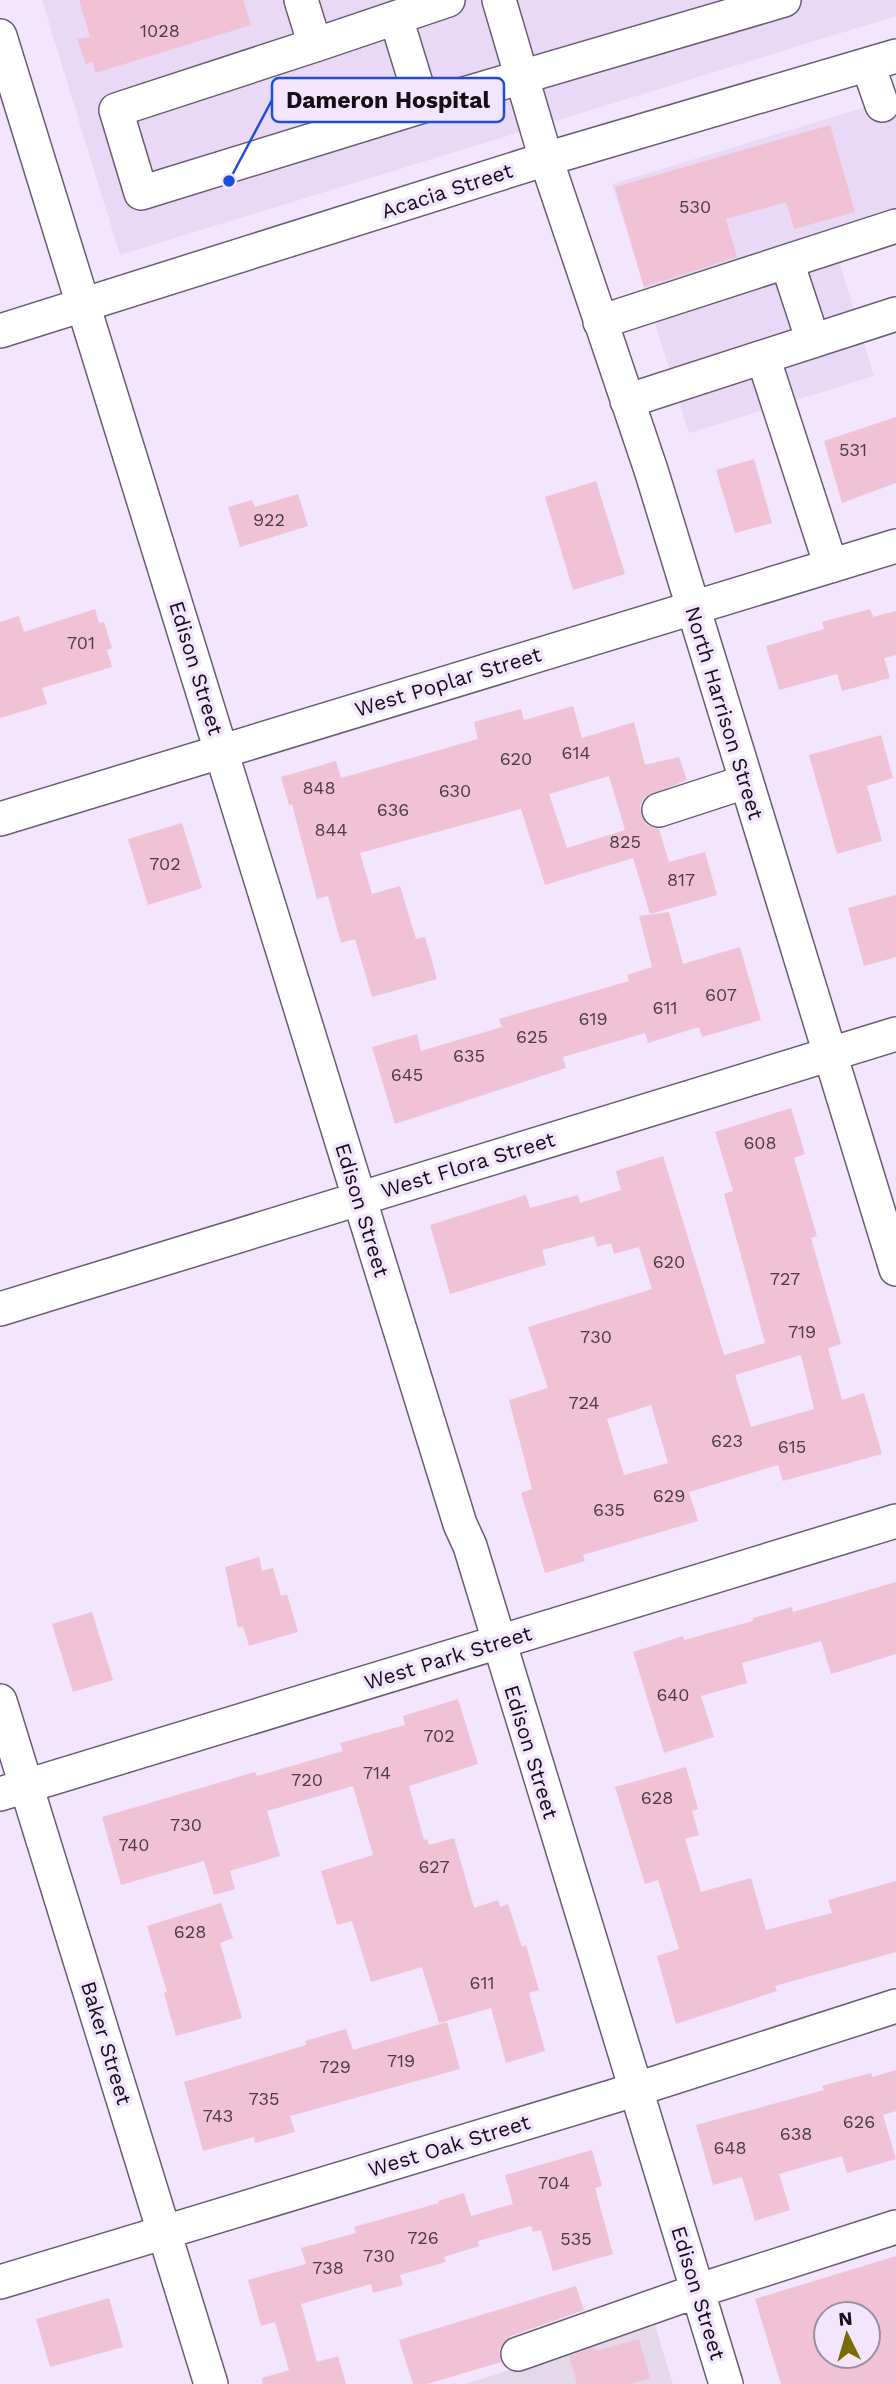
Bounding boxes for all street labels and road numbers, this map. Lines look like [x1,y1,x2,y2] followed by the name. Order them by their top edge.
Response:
[378,157,516,223] street label: Acacia Street
[164,598,229,738] street label: Edison Street
[680,603,769,823] street label: North Harrison Street
[352,641,544,722] street label: West Poplar Street
[378,1126,558,1203] street label: West Flora Street
[330,1140,395,1280] street label: Edison Street
[361,1620,535,1695] street label: West Park Street
[499,1682,564,1822] street label: Edison Street
[76,1978,137,2108] street label: Baker Street
[365,2109,533,2182] street label: West Oak Street
[666,2223,731,2363] street label: Edison Street

